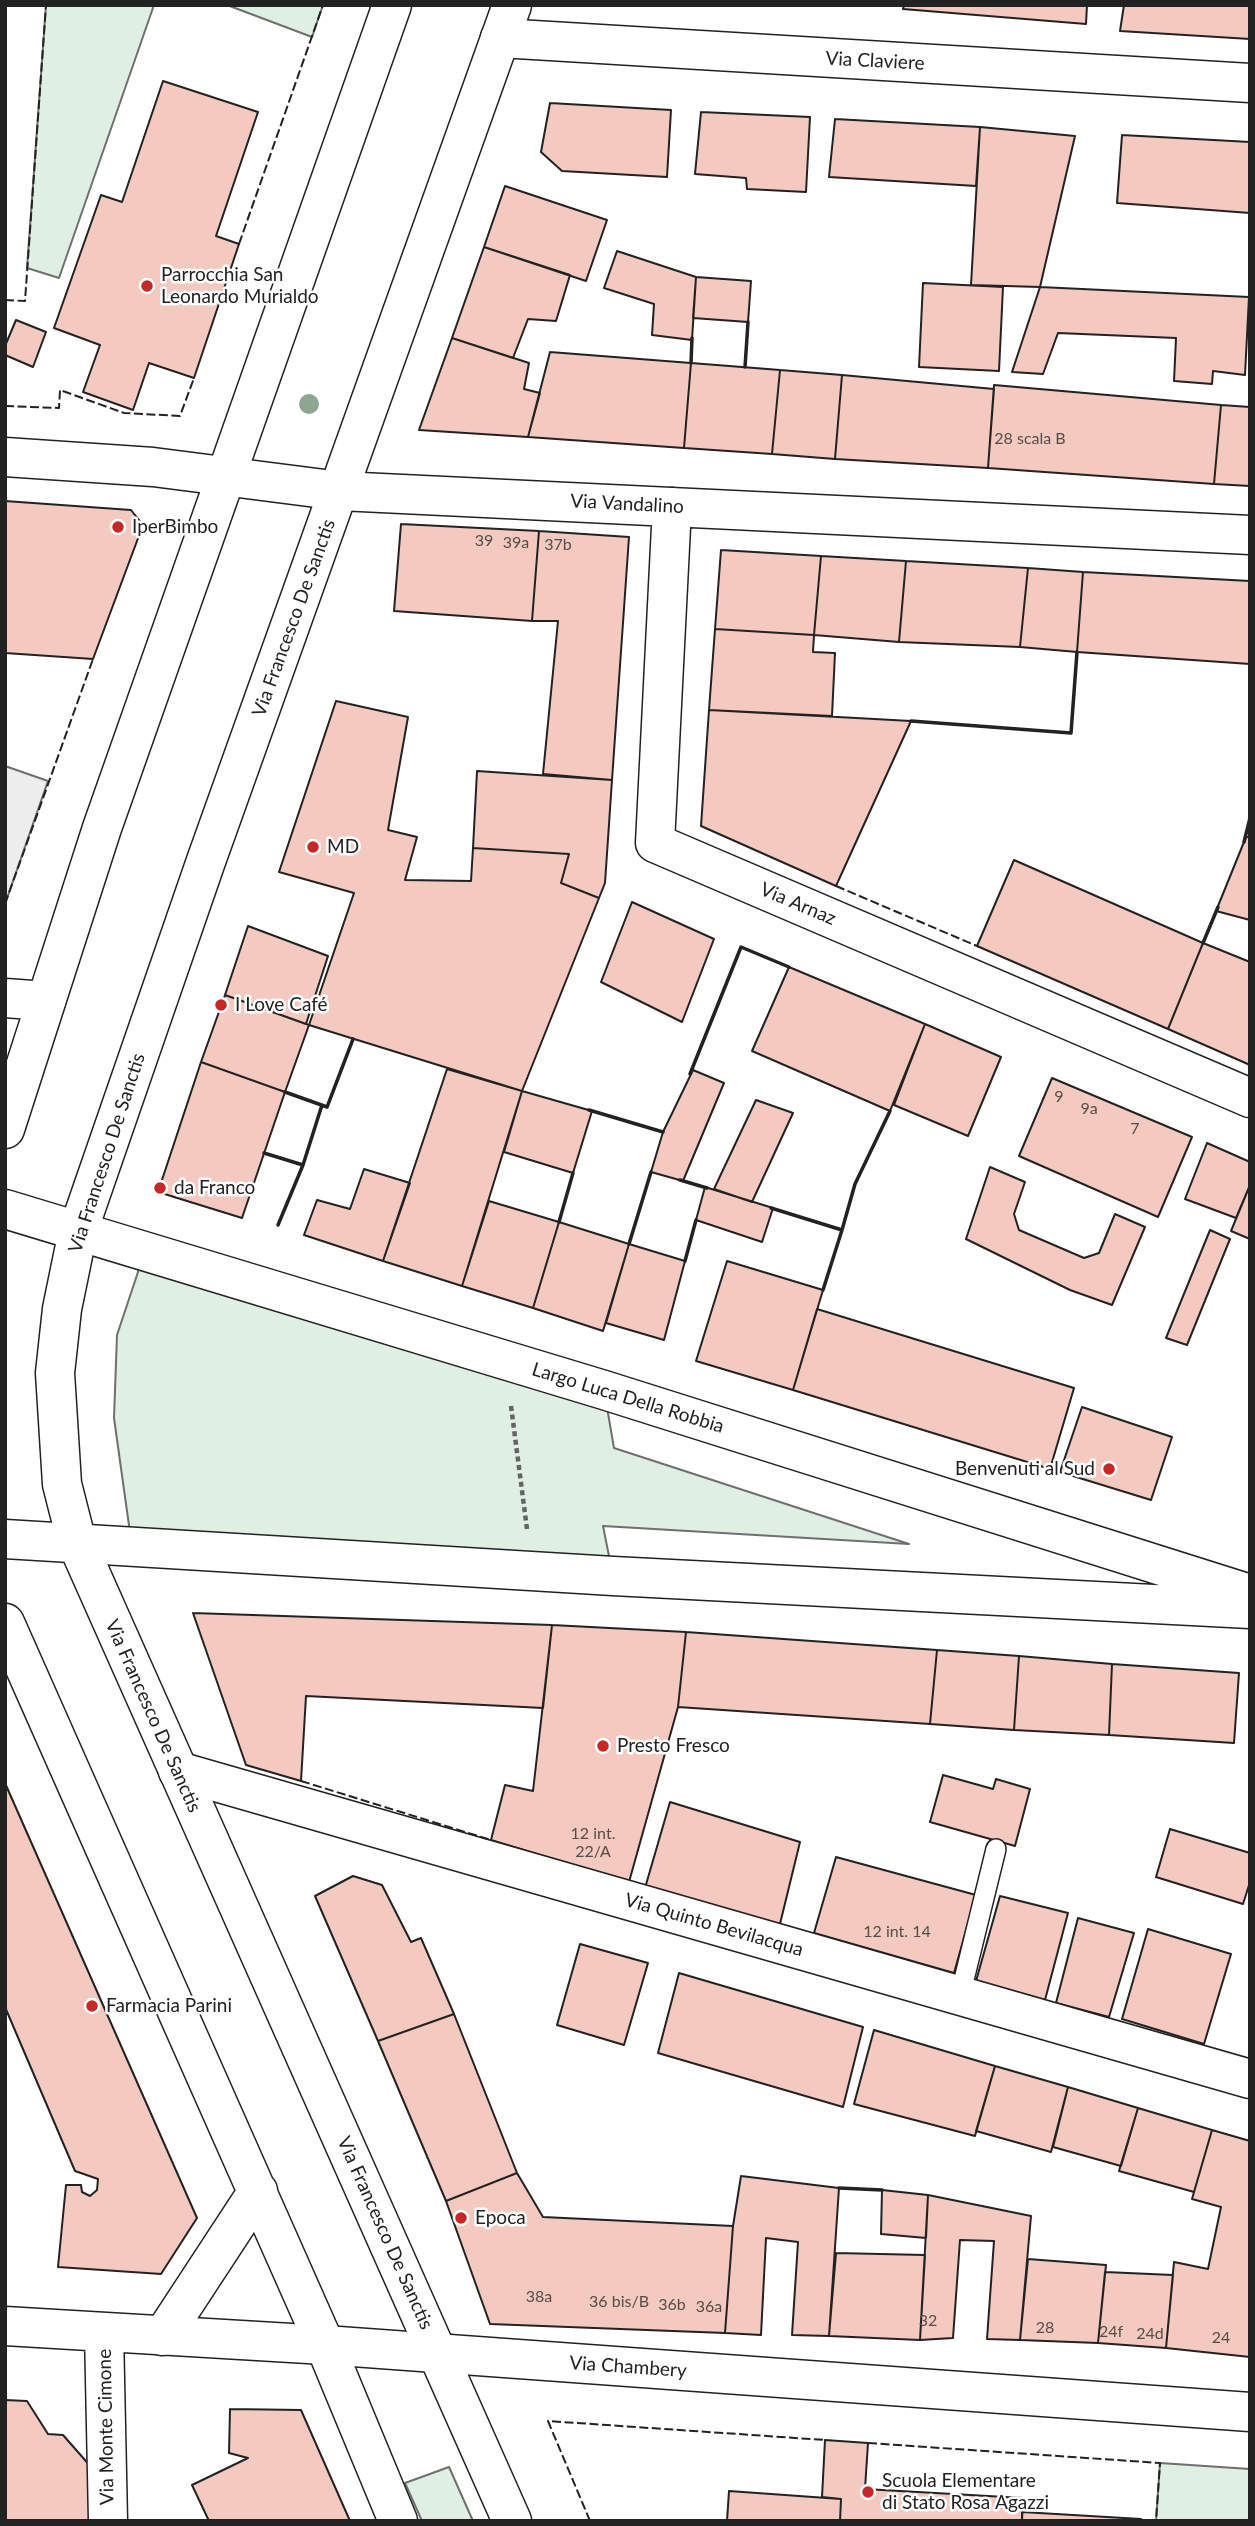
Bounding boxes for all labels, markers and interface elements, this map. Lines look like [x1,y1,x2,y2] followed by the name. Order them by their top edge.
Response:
[825,47,925,75] street label: Via Claviere
[161,264,319,308] place label: Parrocchia San Leonardo Murialdo
[139,278,155,294] marker: Parrocchia San Leonardo Murialdo
[994,429,1066,449] house number: 28 scala B
[570,490,684,518] street label: Via Vandalino
[132,516,218,538] place label: IperBimbo
[248,516,340,720] street label: Via Francesco De Sanctis
[110,519,126,535] marker: IperBimbo
[475,531,493,551] house number: 39
[503,533,529,553] house number: 39a
[544,535,572,555] house number: 37b
[327,836,359,858] place label: MD
[305,839,321,855] marker: MD
[757,878,839,930] street label: Via Arnaz
[235,994,328,1016] place label: I Love Café
[213,997,229,1013] marker: I Love Café
[64,1050,150,1256] street label: Via Francesco De Sanctis
[1054,1087,1064,1107] house number: 9
[1080,1099,1098,1119] house number: 9a
[1130,1119,1140,1139] house number: 7
[174,1177,255,1199] place label: da Franco
[152,1180,168,1196] marker: da Franco
[529,1358,727,1438] street label: Largo Luca Della Robbia
[955,1458,1095,1480] place label: Benvenuti al Sud
[1101,1461,1117,1477] marker: Benvenuti al Sud
[100,1616,206,1816] street label: Via Francesco De Sanctis
[617,1735,730,1757] place label: Presto Fresco
[595,1738,611,1754] marker: Presto Fresco
[571,1824,615,1862] house number: 12 int. 22/A
[622,1889,806,1961] street label: Via Quinto Bevilacqua
[863,1922,931,1942] house number: 12 int. 14
[106,1995,232,2017] place label: Farmacia Parini
[84,1998,100,2014] marker: Farmacia Parini
[332,2133,438,2333] street label: Via Francesco De Sanctis
[475,2207,526,2229] place label: Epoca
[453,2210,469,2226] marker: Epoca
[526,2287,552,2307] house number: 38a
[589,2292,649,2312] house number: 36 bis/B
[658,2295,686,2315] house number: 36b
[696,2297,722,2317] house number: 36a
[919,2311,937,2331] house number: 32
[1036,2318,1054,2338] house number: 28
[1099,2322,1123,2342] house number: 24f
[1136,2324,1164,2344] house number: 24d
[1212,2328,1230,2348] house number: 24
[93,2349,119,2505] street label: Via Monte Cimone
[569,2352,687,2382] street label: Via Chambery
[882,2470,1049,2514] place label: Scuola Elementare di Stato Rosa Agazzi
[860,2484,876,2500] marker: Scuola Elementare di Stato Rosa Agazzi

